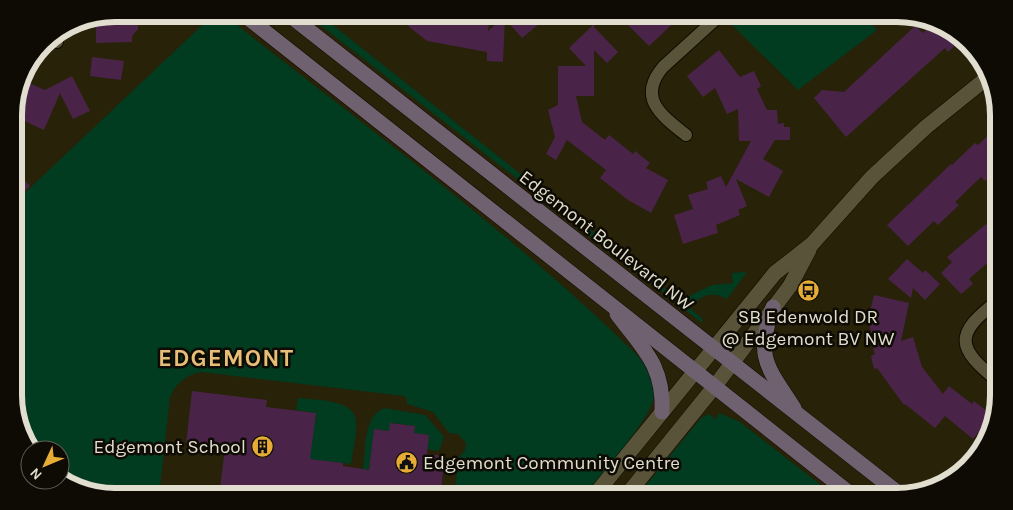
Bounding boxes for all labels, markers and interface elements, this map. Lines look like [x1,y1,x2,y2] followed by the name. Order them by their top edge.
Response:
[515,166,698,316] street label: Edgemont Boulevard NW
[796,278,820,302] bus stop icon: SB Edenwold DR @ Edgemont BV NW
[721,306,895,350] place label: SB Edenwold DR @ Edgemont BV NW
[158,344,294,372] district label: EDGEMONT
[250,434,274,458] building icon: Edgemont School
[93,436,246,458] place label: Edgemont School
[20,440,70,490] north arrow
[395,450,419,474] public building icon: Edgemont Community Centre
[423,452,680,474] place label: Edgemont Community Centre
[26,464,46,483] text: N

